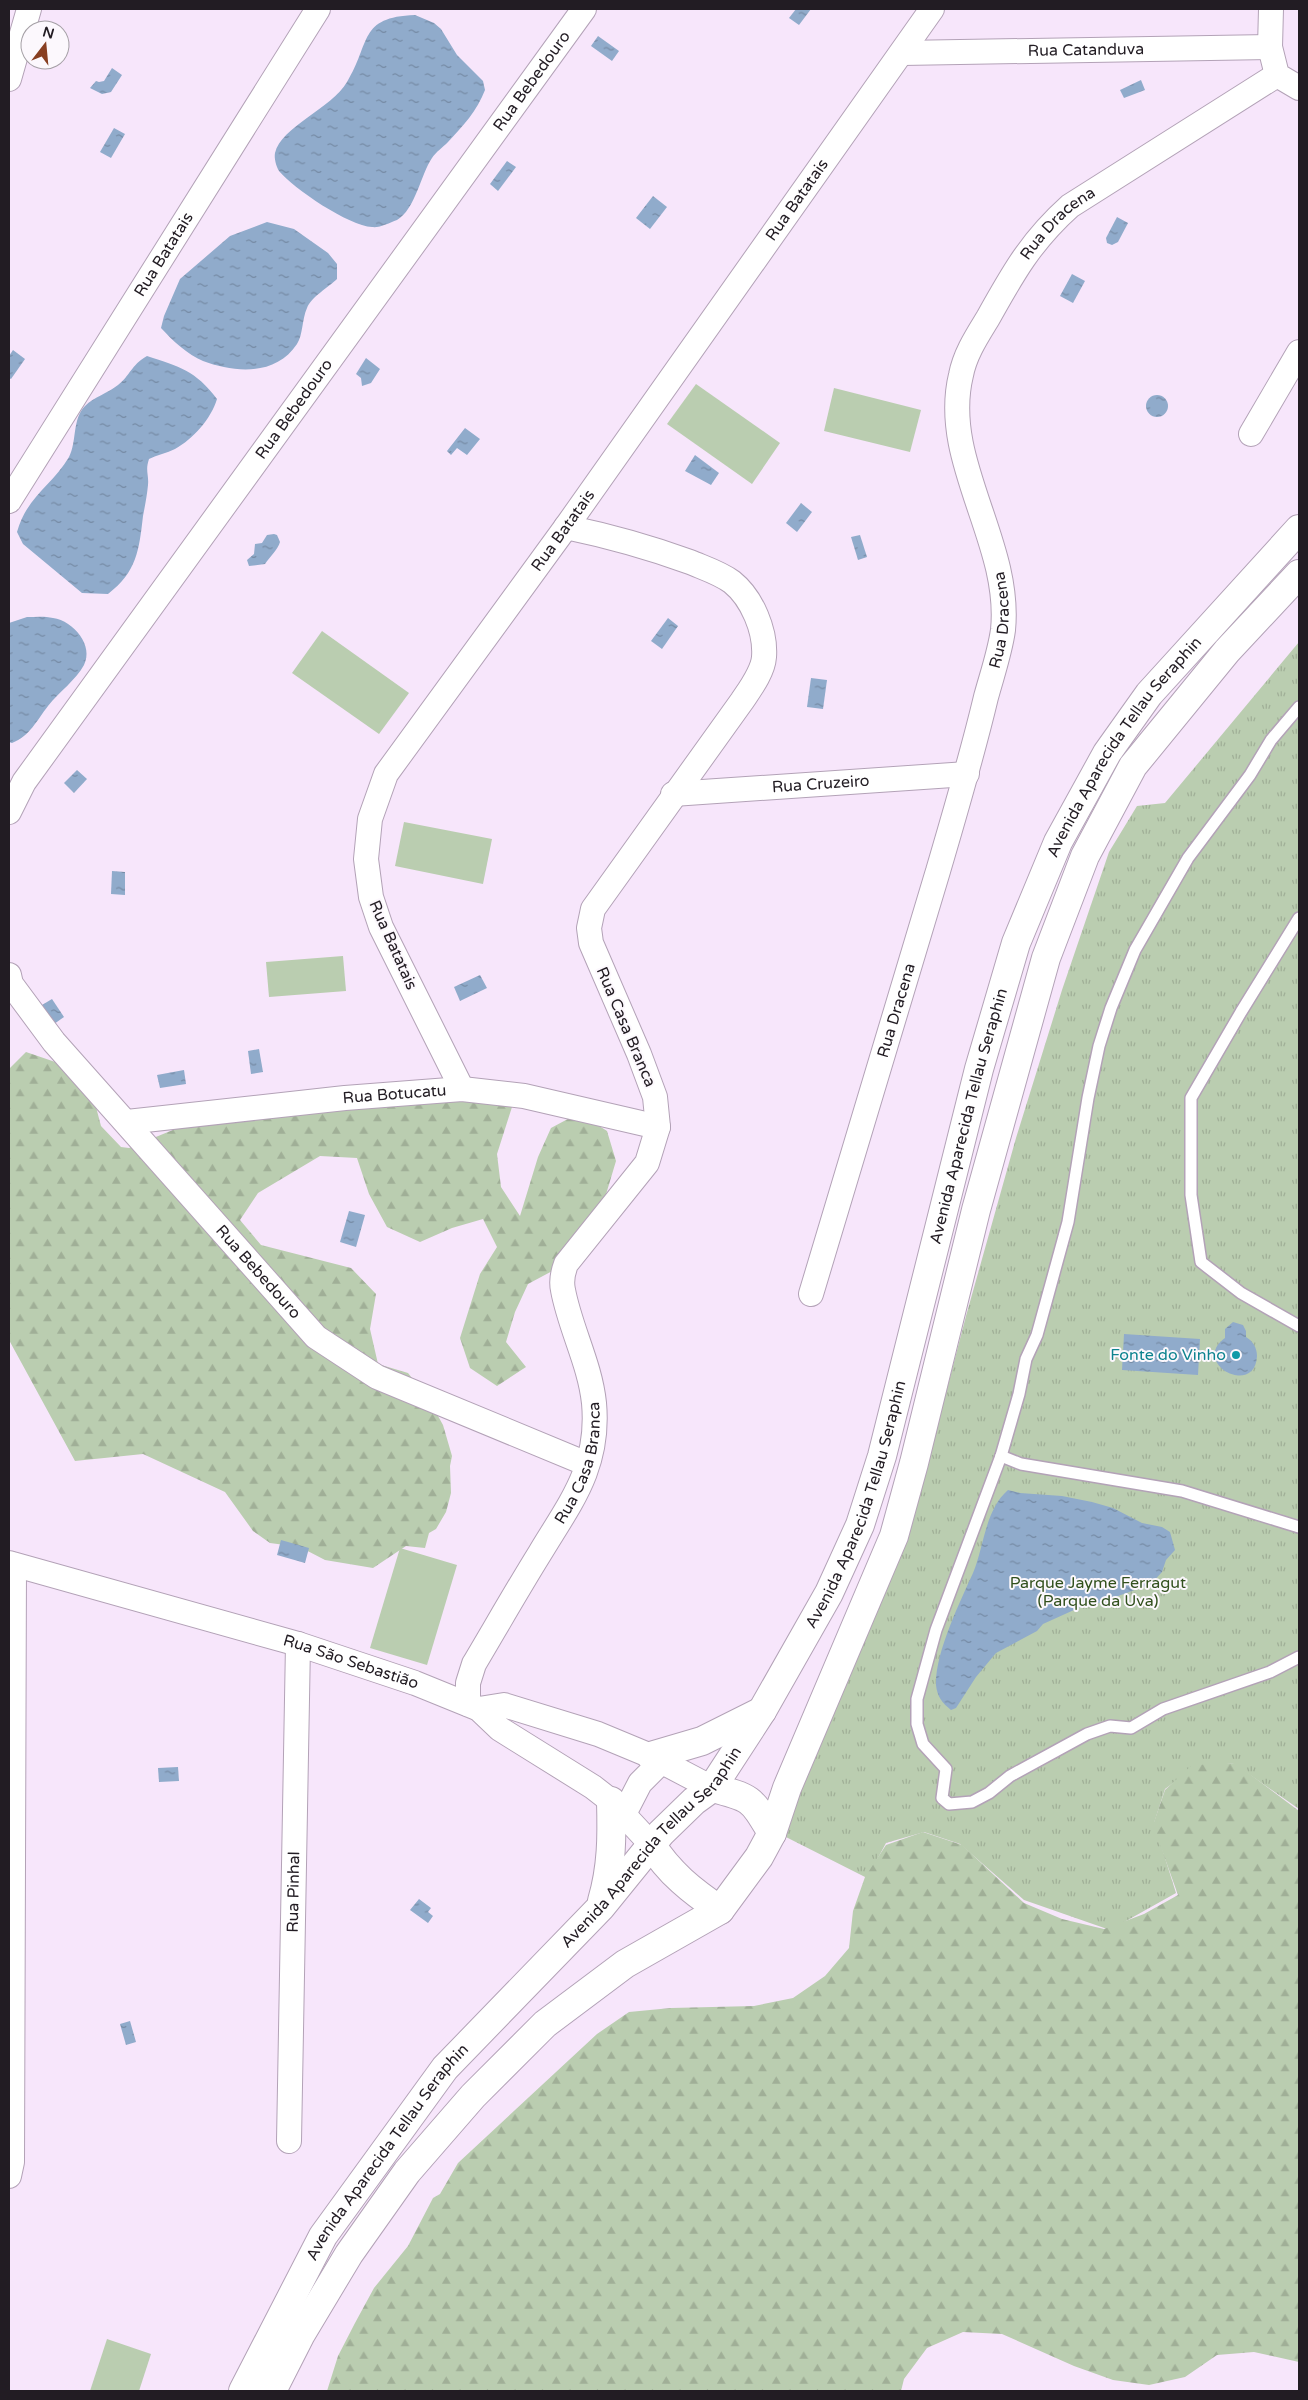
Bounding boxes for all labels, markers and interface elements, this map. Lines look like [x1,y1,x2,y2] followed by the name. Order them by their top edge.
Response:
[20,20,70,70] north arrow
[41,23,56,43] text: N
[489,27,575,135] street label: Rua Bebedouro
[1028,39,1144,61] street label: Rua Catanduva
[761,155,833,245] street label: Rua Batatais
[1016,183,1099,264] street label: Rua Dracena
[130,209,198,301] street label: Rua Batatais
[251,355,337,463] street label: Rua Bebedouro
[527,486,599,575] street label: Rua Batatais
[985,570,1014,671] street label: Rua Dracena
[1043,633,1206,861] street label: Avenida Aparecida Tellau Seraphin
[771,771,870,797] street label: Rua Cruzeiro
[364,897,422,993] street label: Rua Batatais
[873,961,920,1060] street label: Rua Dracena
[592,964,660,1090] street label: Rua Casa Branca
[925,986,1012,1246] street label: Avenida Aparecida Tellau Seraphin
[342,1080,447,1108] street label: Rua Botucatu
[211,1221,305,1323] street label: Rua Bebedouro
[1110,1345,1226,1365] place label: Fonte do Vinho
[1230,1349,1242,1361] marker: Fonte do Vinho
[801,1378,911,1632] street label: Avenida Aparecida Tellau Seraphin
[550,1401,605,1528] street label: Rua Casa Branca
[1010,1573,1186,1611] park label: Parque Jayme Ferragut (Parque da Uva)
[281,1630,421,1694] street label: Rua São Sebastião
[557,1743,746,1952] street label: Avenida Aparecida Tellau Seraphin
[283,1851,304,1933] street label: Rua Pinhal
[302,2040,473,2264] street label: Avenida Aparecida Tellau Seraphin

